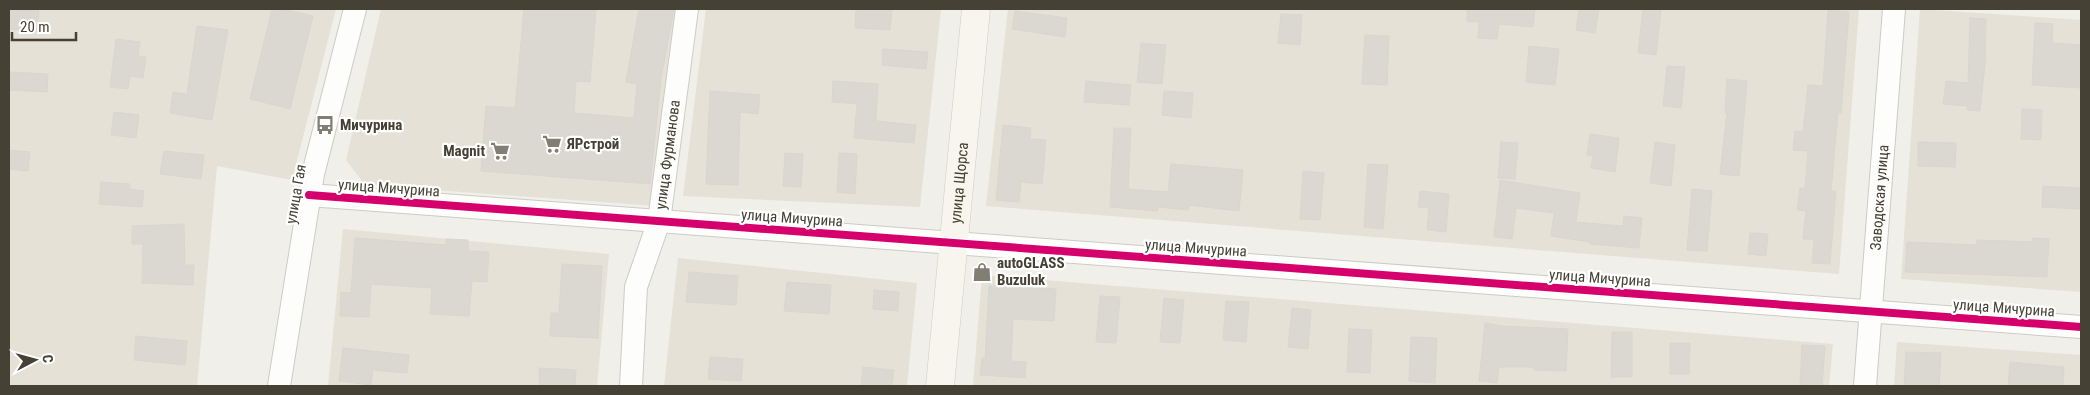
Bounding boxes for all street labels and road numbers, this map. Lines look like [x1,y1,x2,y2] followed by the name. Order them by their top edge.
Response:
[652,99,684,211] street label: улица Фурманова
[947,142,972,224] street label: улица Щорса
[1866,144,1893,251] street label: Заводская улица
[282,163,310,225] street label: улица Гая
[337,175,441,201] street label: улица Мичурина
[740,205,844,231] street label: улица Мичурина
[1144,235,1248,261] street label: улица Мичурина
[1548,265,1652,291] street label: улица Мичурина
[1952,295,2056,321] street label: улица Мичурина

